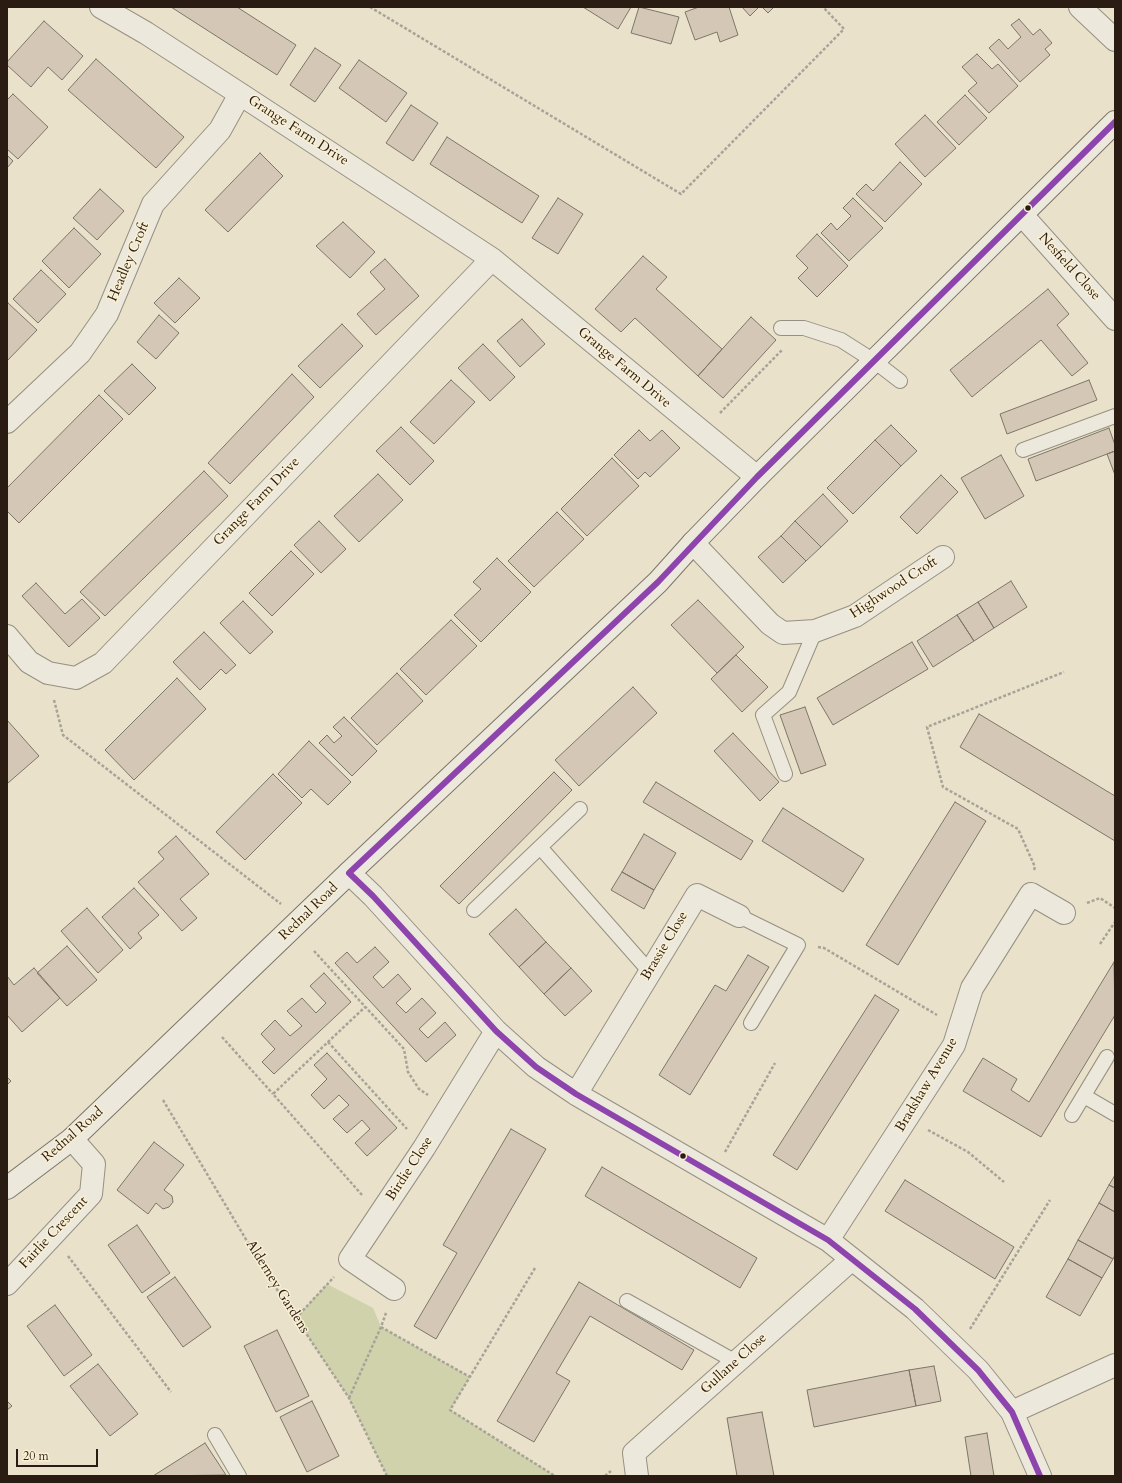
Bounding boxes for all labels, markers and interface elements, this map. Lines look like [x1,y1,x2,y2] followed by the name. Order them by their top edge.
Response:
[244,92,352,170] street label: Grange Farm Drive
[1023,203,1033,213] unlabelled marker
[105,220,153,304] street label: Headley Croft
[1034,230,1104,304] street label: Nesfield Close
[574,324,674,412] street label: Grange Farm Drive
[210,454,304,550] street label: Grange Farm Drive
[847,554,941,622] street label: Highwood Croft
[276,880,342,944] street label: Rednal Road
[638,909,692,983] street label: Brassie Close
[892,1035,962,1135] street label: Bradshaw Avenue
[39,1104,107,1166] street label: Rednal Road
[383,1134,437,1204] street label: Birdie Close
[678,1151,688,1161] unlabelled marker
[16,1193,92,1273] street label: Fairlie Crescent
[242,1237,312,1337] street label: Alderney Gardens
[698,1330,770,1398] street label: Gullane Close
[18,1441,100,1467] scale bar
[23,1448,49,1464] text: 20 m

